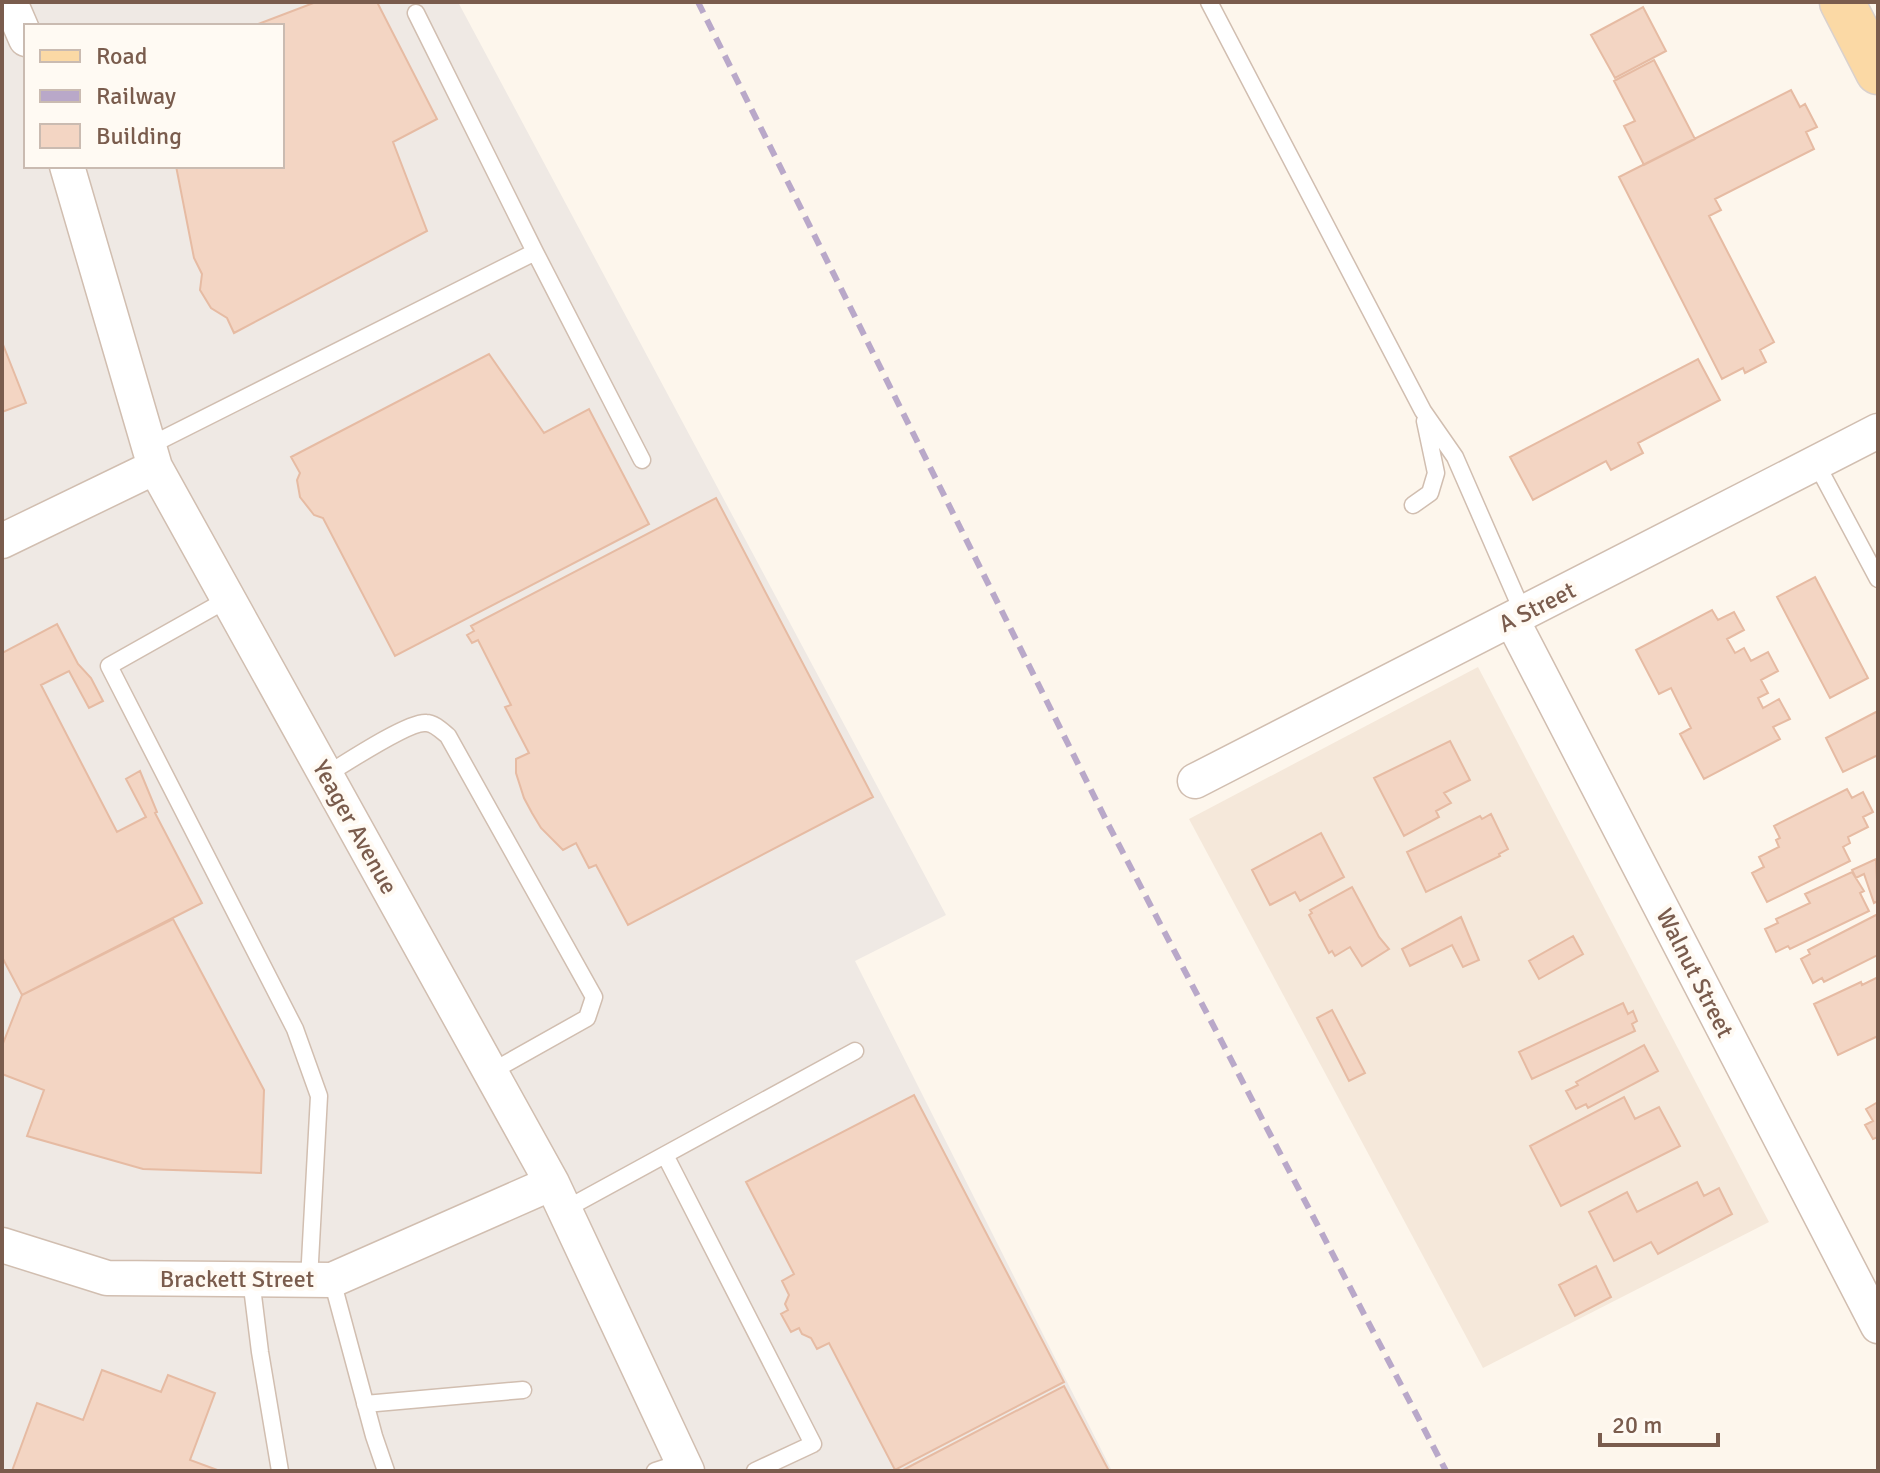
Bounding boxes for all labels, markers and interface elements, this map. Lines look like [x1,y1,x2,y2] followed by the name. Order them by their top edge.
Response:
[24,24,284,168] legend
[96,41,147,71] text: Road
[96,81,176,111] text: Railway
[96,121,182,151] text: Building
[1493,575,1581,639] street label: A Street
[306,755,404,899] street label: Yeager Avenue
[1650,903,1740,1043] street label: Walnut Street
[160,1264,314,1294] street label: Brackett Street
[1600,1397,1718,1447] scale bar
[1612,1410,1662,1440] text: 20 m

